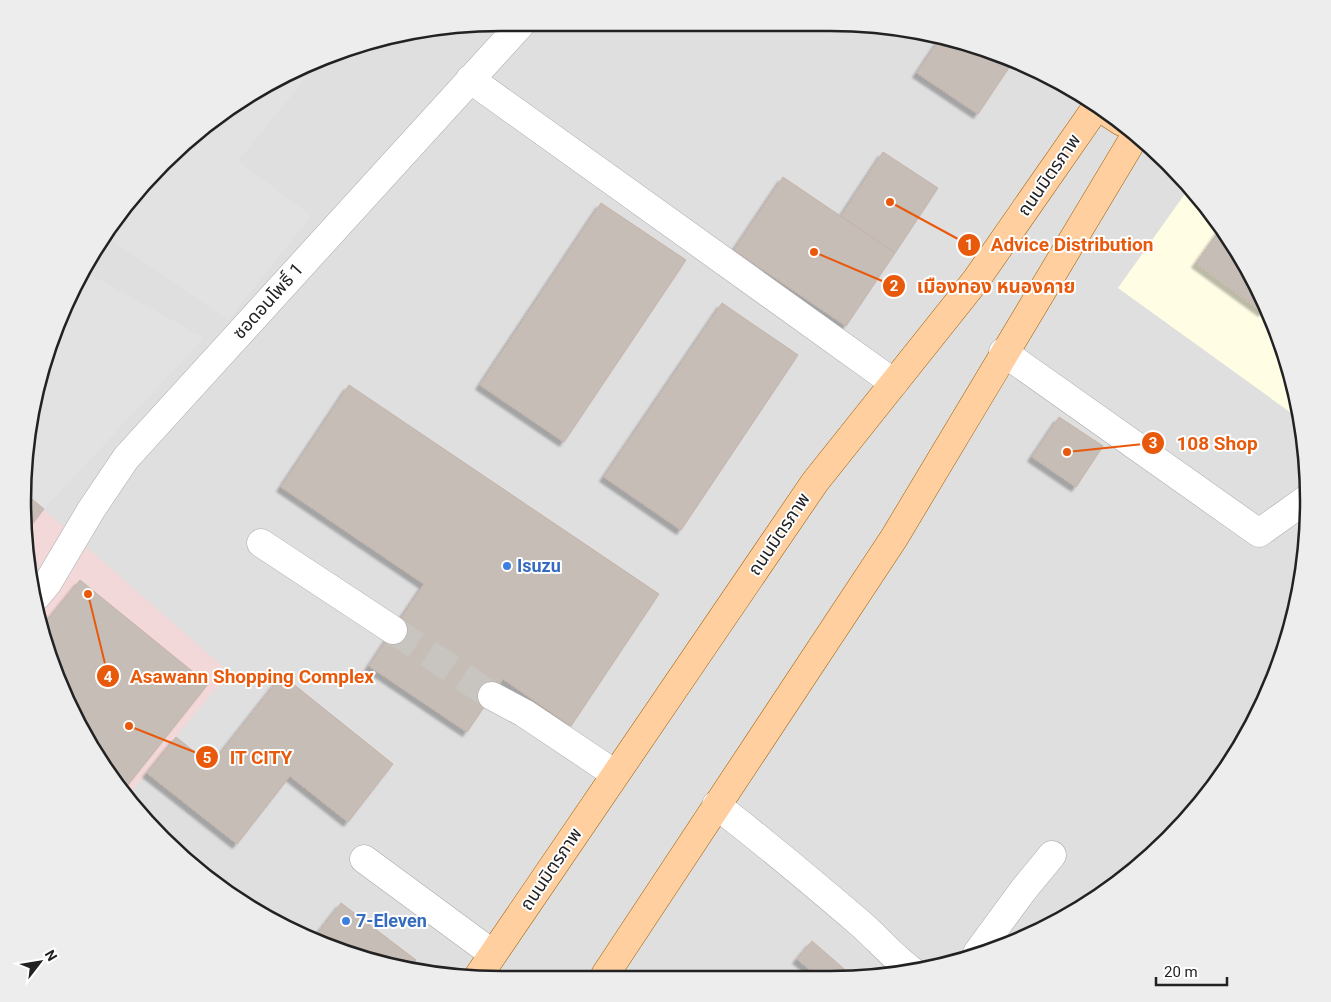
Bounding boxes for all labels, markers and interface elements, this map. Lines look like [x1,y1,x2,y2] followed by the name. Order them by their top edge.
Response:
[1013,130,1084,220] street label: ถนนมิตรภาพ
[956,228,1164,262] callout: Advice Distribution
[991,233,1153,256] text: Advice Distribution
[965,236,973,254] text: 1
[228,258,307,343] street label: ซอดอนโพธิ์ 1
[882,269,1085,303] callout: เมืองทอง หนองคาย
[917,275,1075,298] text: เมืองทอง หนองคาย
[890,277,899,295] text: 2
[1141,426,1267,460] callout: 108 Shop
[1176,432,1258,455] text: 108 Shop
[1149,434,1157,452] text: 3
[743,489,814,579] street label: ถนนมิตรภาพ
[517,555,561,576] place label: Isuzu
[501,560,513,572] marker: Isuzu
[95,659,384,693] callout: Asawann Shopping Complex
[130,665,374,688] text: Asawann Shopping Complex
[104,668,113,686] text: 4
[195,740,303,774] callout: IT CITY
[230,746,293,769] text: IT CITY
[203,749,211,767] text: 5
[515,824,586,914] street label: ถนนมิตรภาพ
[356,910,427,931] place label: 7-Eleven
[340,915,352,927] marker: 7-Eleven
[15,937,65,987] north arrow
[42,947,61,964] text: N
[1156,954,1227,986] scale bar
[1164,963,1198,981] text: 20 m

